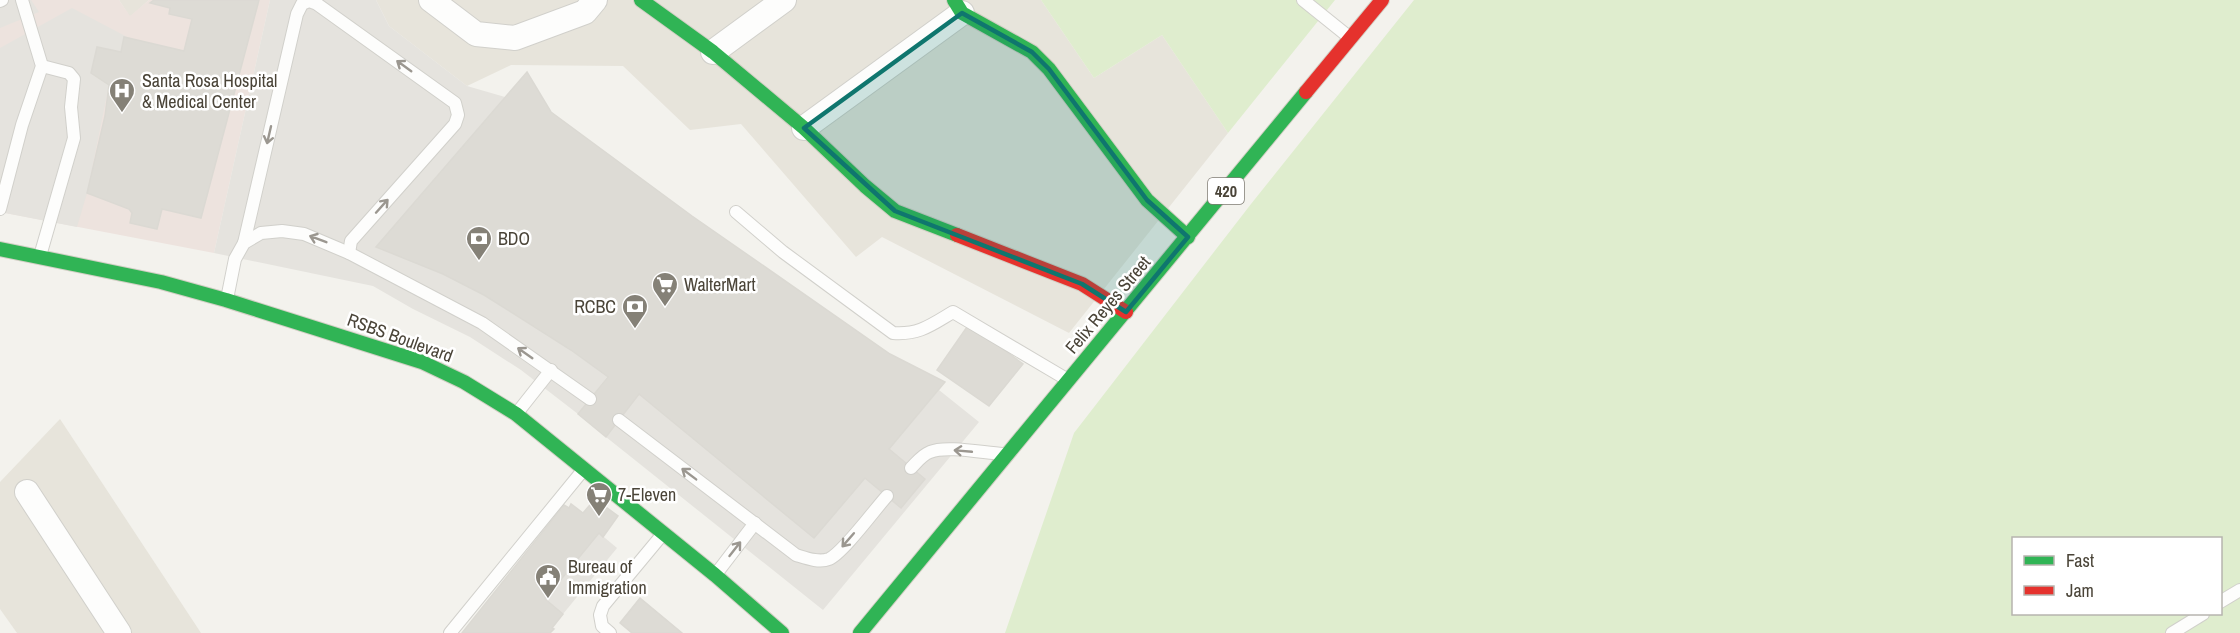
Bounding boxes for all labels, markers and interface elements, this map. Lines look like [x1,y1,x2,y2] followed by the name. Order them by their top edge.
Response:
[396,60,412,72] one-way arrow
[142,68,277,114] place label: Santa Rosa Hospital & Medical Center
[107,76,137,114] hospital icon: Santa Rosa Hospital & Medical Center
[263,124,274,144] one-way arrow
[1208,178,1244,204] road number: 420
[375,199,389,214] one-way arrow
[464,224,494,262] bank icon: BDO
[498,226,530,251] place label: BDO
[309,233,327,244] one-way arrow
[1059,250,1156,359] street label: Felix Reyes Street
[650,270,680,308] supermarket icon: WalterMart
[684,272,756,297] place label: WalterMart
[620,292,650,330] bank icon: RCBC
[574,294,616,319] place label: RCBC
[344,307,456,368] street label: RSBS Boulevard
[517,347,534,359] one-way arrow
[954,445,974,456] one-way arrow
[681,467,697,480] one-way arrow
[584,480,614,518] supermarket icon: 7-Eleven
[618,482,676,507] place label: 7-Eleven
[842,532,855,548] one-way arrow
[2012,537,2222,615] legend
[728,542,741,558] one-way arrow
[2066,548,2094,573] text: Fast
[568,554,647,600] place label: Bureau of Immigration
[533,562,563,600] public building icon: Bureau of Immigration
[2066,578,2094,603] text: Jam

